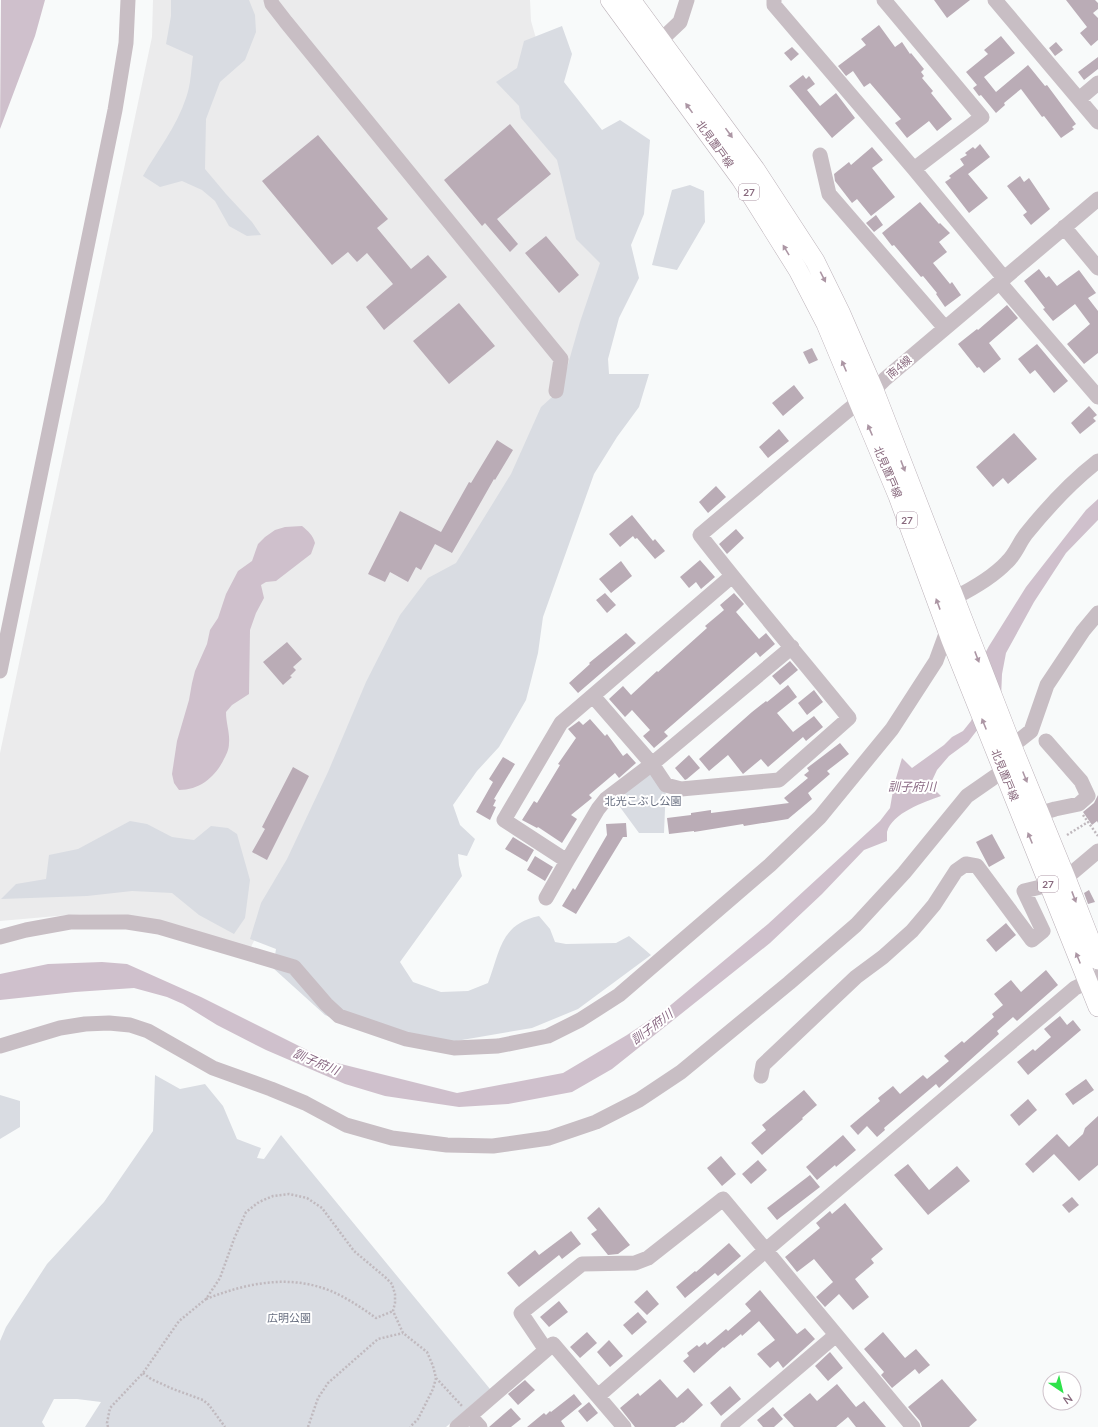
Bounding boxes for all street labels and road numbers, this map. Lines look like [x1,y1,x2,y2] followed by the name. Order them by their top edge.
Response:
[694,118,737,170] street label: 北見置戸線
[739,184,759,200] road number: 27
[884,353,914,381] street label: 南4線
[872,444,905,500] street label: 北見置戸線
[897,512,917,528] road number: 27
[989,747,1022,803] street label: 北見置戸線
[1038,876,1058,892] road number: 27

